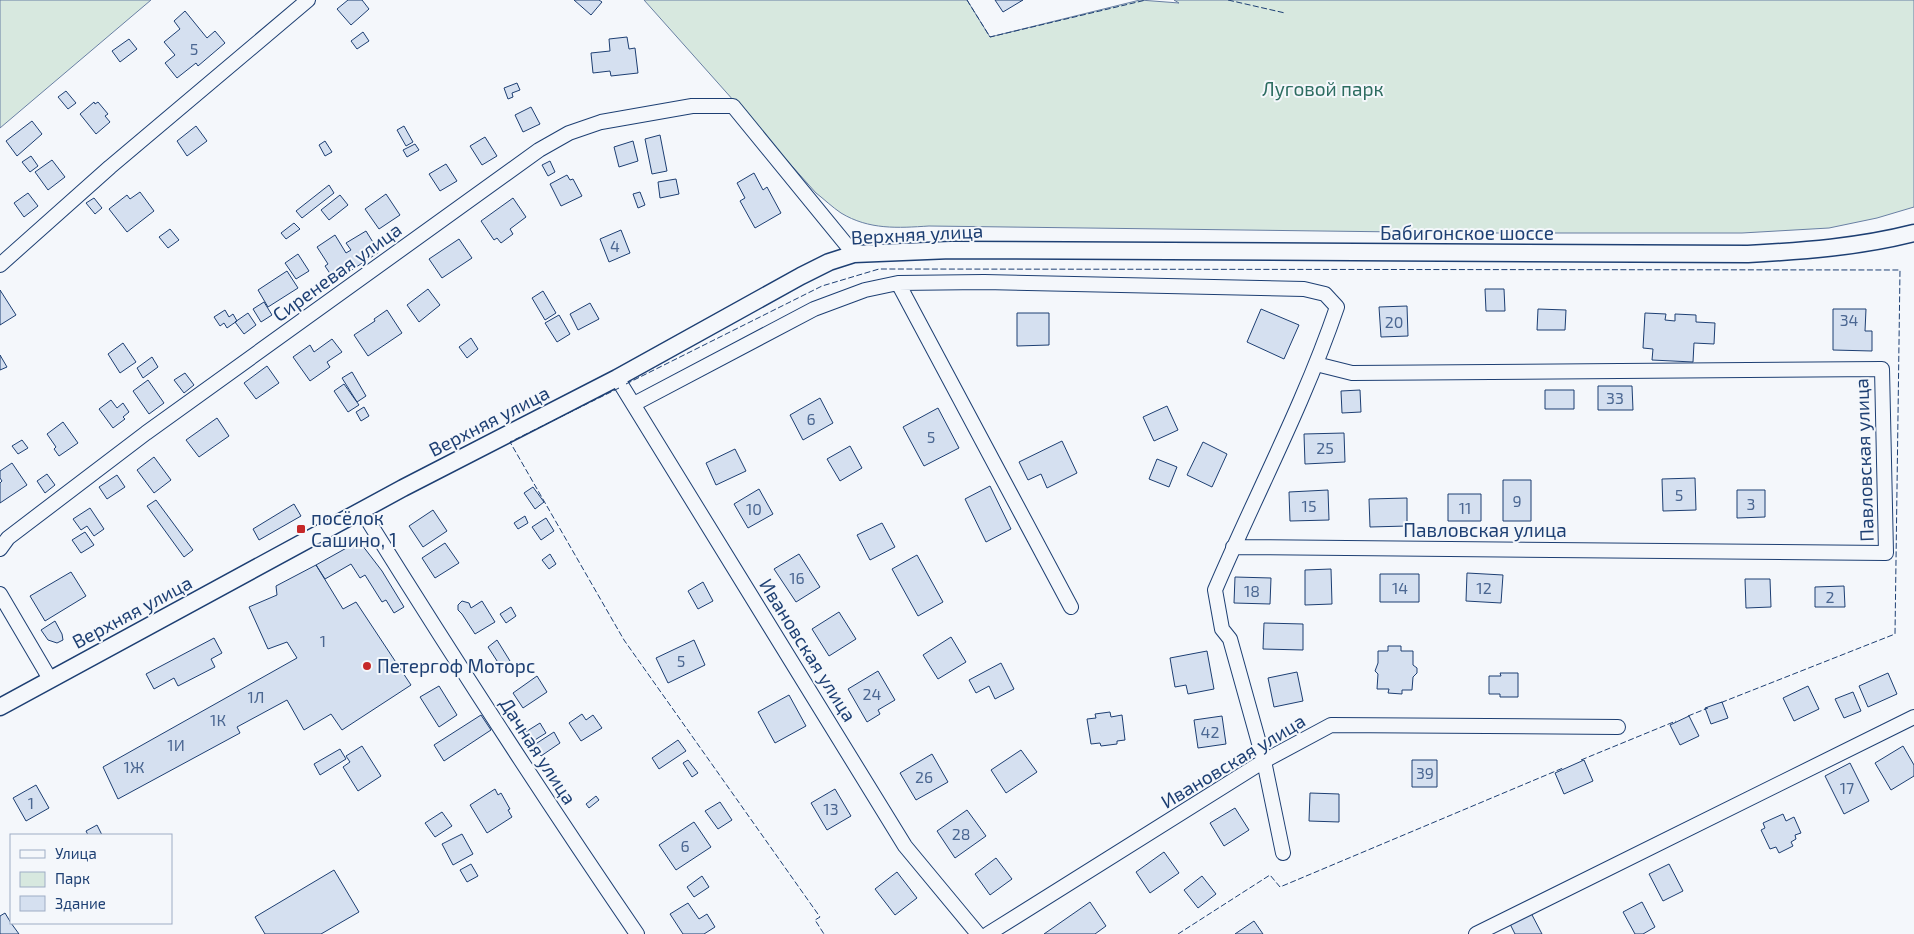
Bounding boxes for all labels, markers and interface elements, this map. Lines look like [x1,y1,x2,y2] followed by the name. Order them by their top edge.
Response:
[190,39,198,58] house number: 5
[1262,77,1384,101] park label: Луговой парк
[268,217,406,327] street label: Сиреневая улица
[850,219,984,249] street label: Верхняя улица
[1380,221,1554,244] street label: Бабигонское шоссе
[610,236,620,255] house number: 4
[1840,310,1859,329] house number: 34
[1385,312,1403,331] house number: 20
[1849,378,1879,542] street label: Павловская улица
[425,380,553,462] street label: Верхняя улица
[1606,388,1624,407] house number: 33
[806,409,816,428] house number: 6
[927,427,935,446] house number: 5
[1316,438,1334,457] house number: 25
[1675,485,1683,504] house number: 5
[1512,491,1522,510] house number: 9
[1747,494,1755,513] house number: 3
[1302,496,1316,515] house number: 15
[1459,498,1471,517] house number: 11
[746,499,762,518] house number: 10
[311,506,397,551] place label: посёлок Сашино, 1
[1403,518,1567,542] street label: Павловская улица
[295,523,307,535] marker: посёлок Сашино, 1
[789,568,805,587] house number: 16
[68,570,196,654] street label: Верхняя улица
[754,574,862,726] street label: Ивановская улица
[1392,578,1408,597] house number: 14
[1476,578,1492,597] house number: 12
[1244,581,1260,600] house number: 18
[1826,587,1835,606] house number: 2
[320,631,326,650] house number: 1
[677,651,685,670] house number: 5
[377,654,535,677] place label: Петергоф Моторс
[361,660,373,672] marker: Петергоф Моторс
[863,684,882,703] house number: 24
[248,687,264,706] house number: 1Л
[494,693,582,809] street label: Дачная улица
[1156,708,1310,814] street label: Ивановская улица
[210,710,226,729] house number: 1К
[1201,722,1219,741] house number: 42
[167,735,185,754] house number: 1И
[124,757,145,776] house number: 1Ж
[1416,763,1434,782] house number: 39
[915,767,933,786] house number: 26
[1840,778,1854,797] house number: 17
[28,793,34,812] house number: 1
[823,799,839,818] house number: 13
[952,824,970,843] house number: 28
[10,834,172,924] legend
[680,836,690,855] house number: 6
[55,844,97,862] text: Улица
[55,869,90,887] text: Парк
[55,894,106,912] text: Здание

